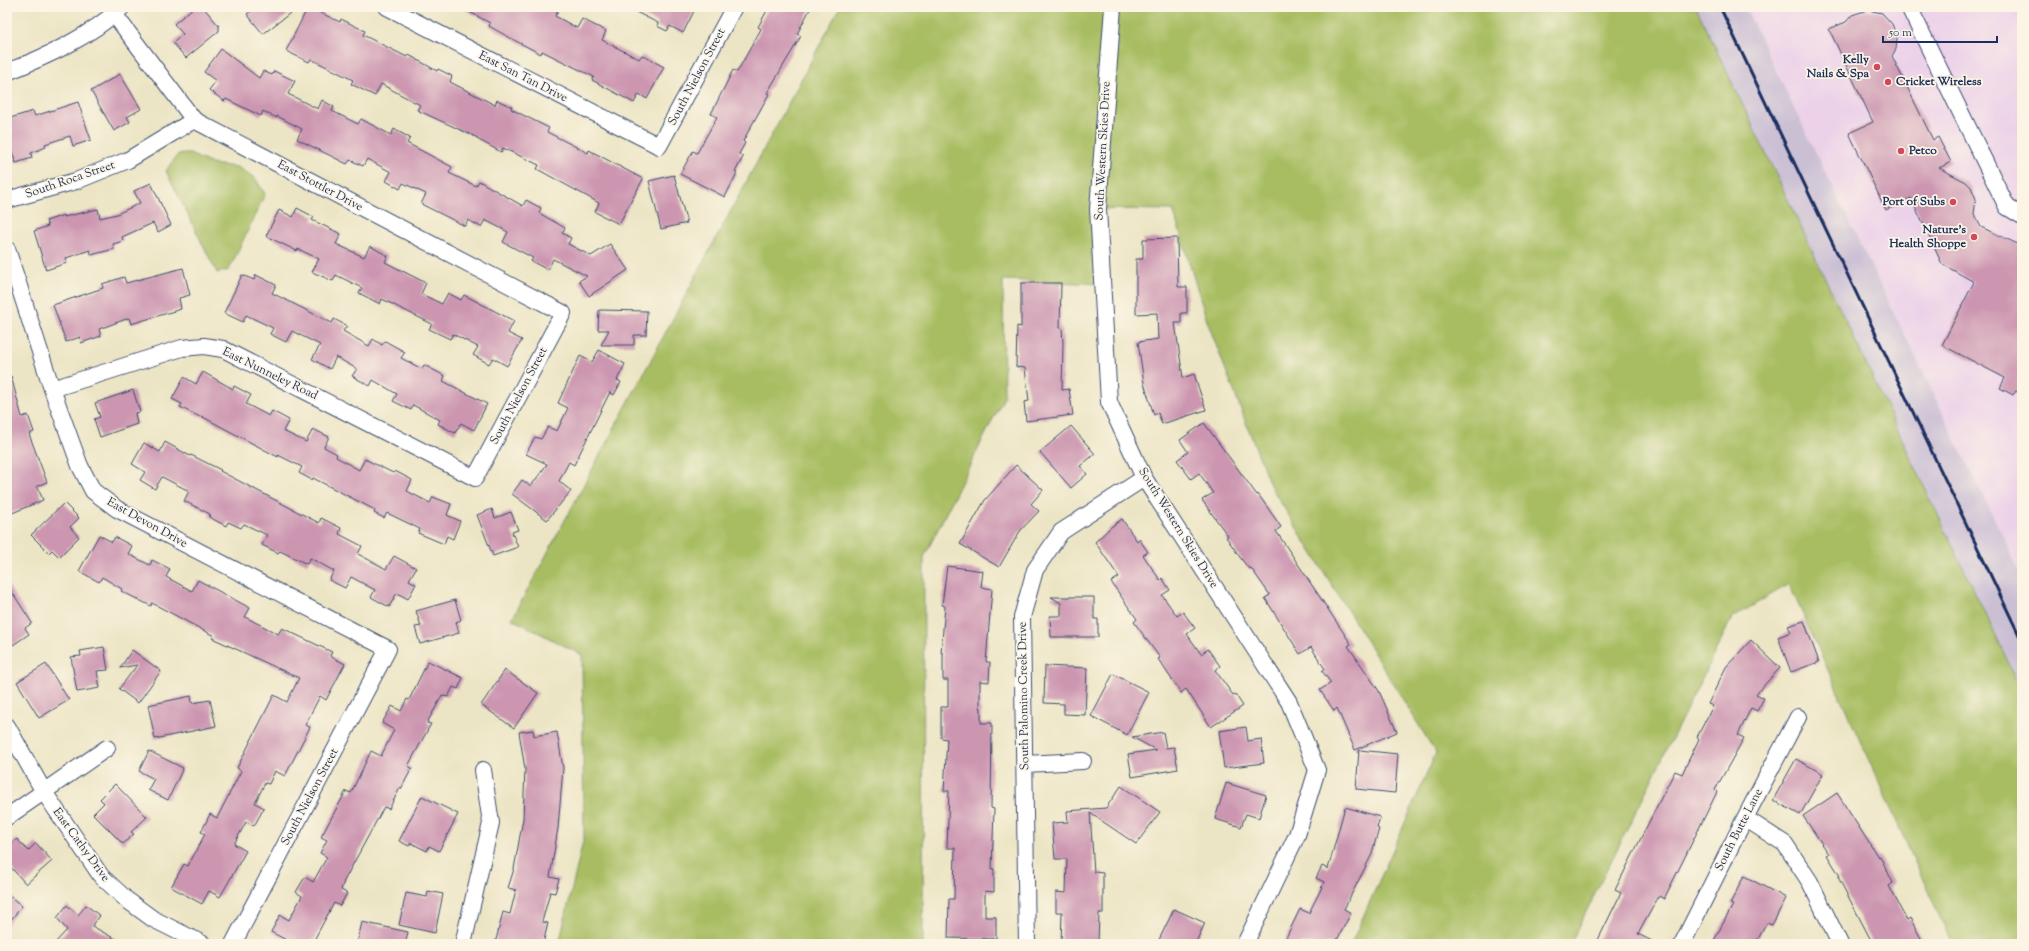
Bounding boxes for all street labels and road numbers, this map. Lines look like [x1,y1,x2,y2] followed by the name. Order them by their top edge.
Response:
[664,25,730,129] street label: South Nielson Street
[475,47,571,107] street label: East San Tan Drive
[1090,80,1116,221] street label: South Western Skies Drive
[23,156,117,204] street label: South Roca Street
[274,156,366,216] street label: East Stottler Drive
[219,343,321,405] street label: East Nunneley Road
[486,344,552,448] street label: South Nielson Street
[1133,464,1223,592] street label: South Western Skies Drive
[103,493,191,553] street label: East Devon Drive
[1014,621,1034,771] street label: South Palomino Creek Drive
[277,745,343,849] street label: South Nielson Street
[1710,785,1768,874] street label: South Butte Lane
[48,804,114,886] street label: East Cathy Drive

